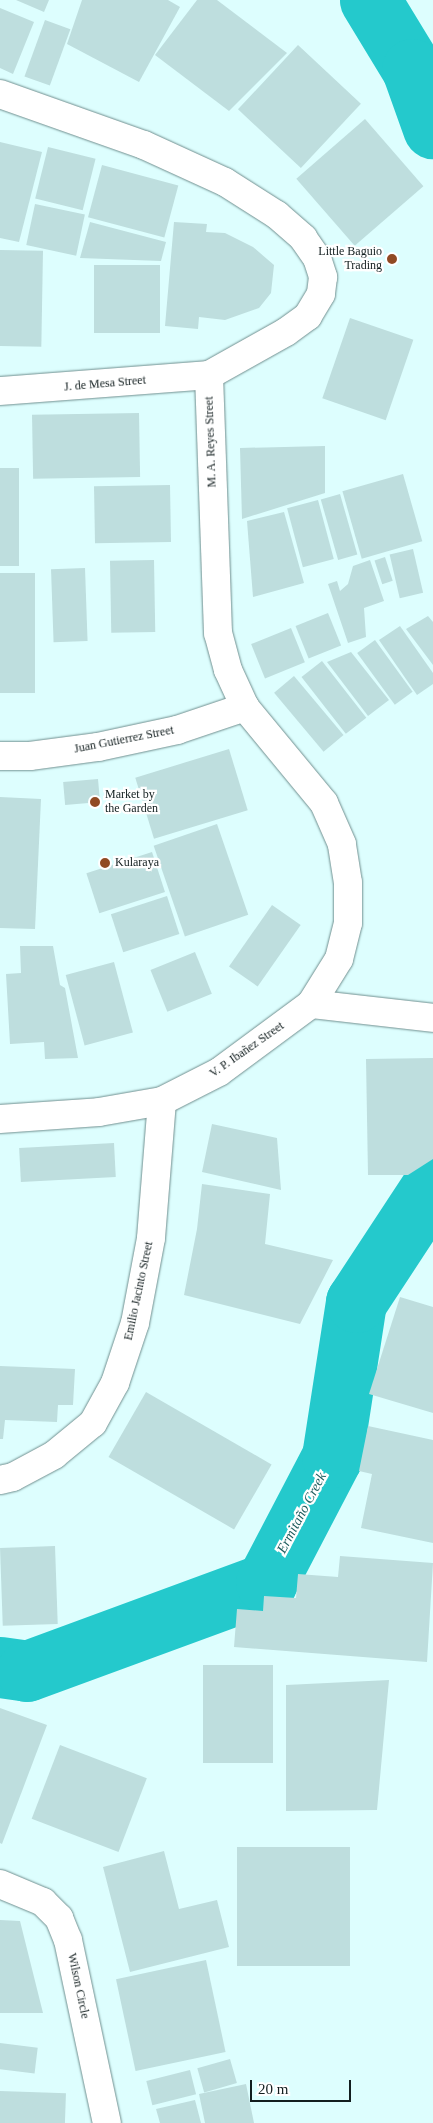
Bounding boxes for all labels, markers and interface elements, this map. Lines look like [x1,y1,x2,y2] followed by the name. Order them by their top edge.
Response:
[318,245,382,273] place label: Little Baguio Trading
[386,253,398,265] marker: Little Baguio Trading
[64,373,146,395] street label: J. de Mesa Street
[202,396,220,488] street label: M. A. Reyes Street
[73,723,175,757] street label: Juan Gutierrez Street
[105,788,158,816] place label: Market by the Garden
[89,796,101,808] marker: Market by the Garden
[115,856,159,870] place label: Kularaya
[99,857,111,869] marker: Kularaya
[207,1019,287,1081] street label: V. P. Ibañez Street
[121,1240,157,1342] street label: Emilio Jacinto Street
[274,1470,330,1556] water label: Ermitaño Creek
[64,1952,92,2020] street label: Wilson Circle
[253,2070,354,2102] scale bar
[258,2081,288,2097] text: 20 m

